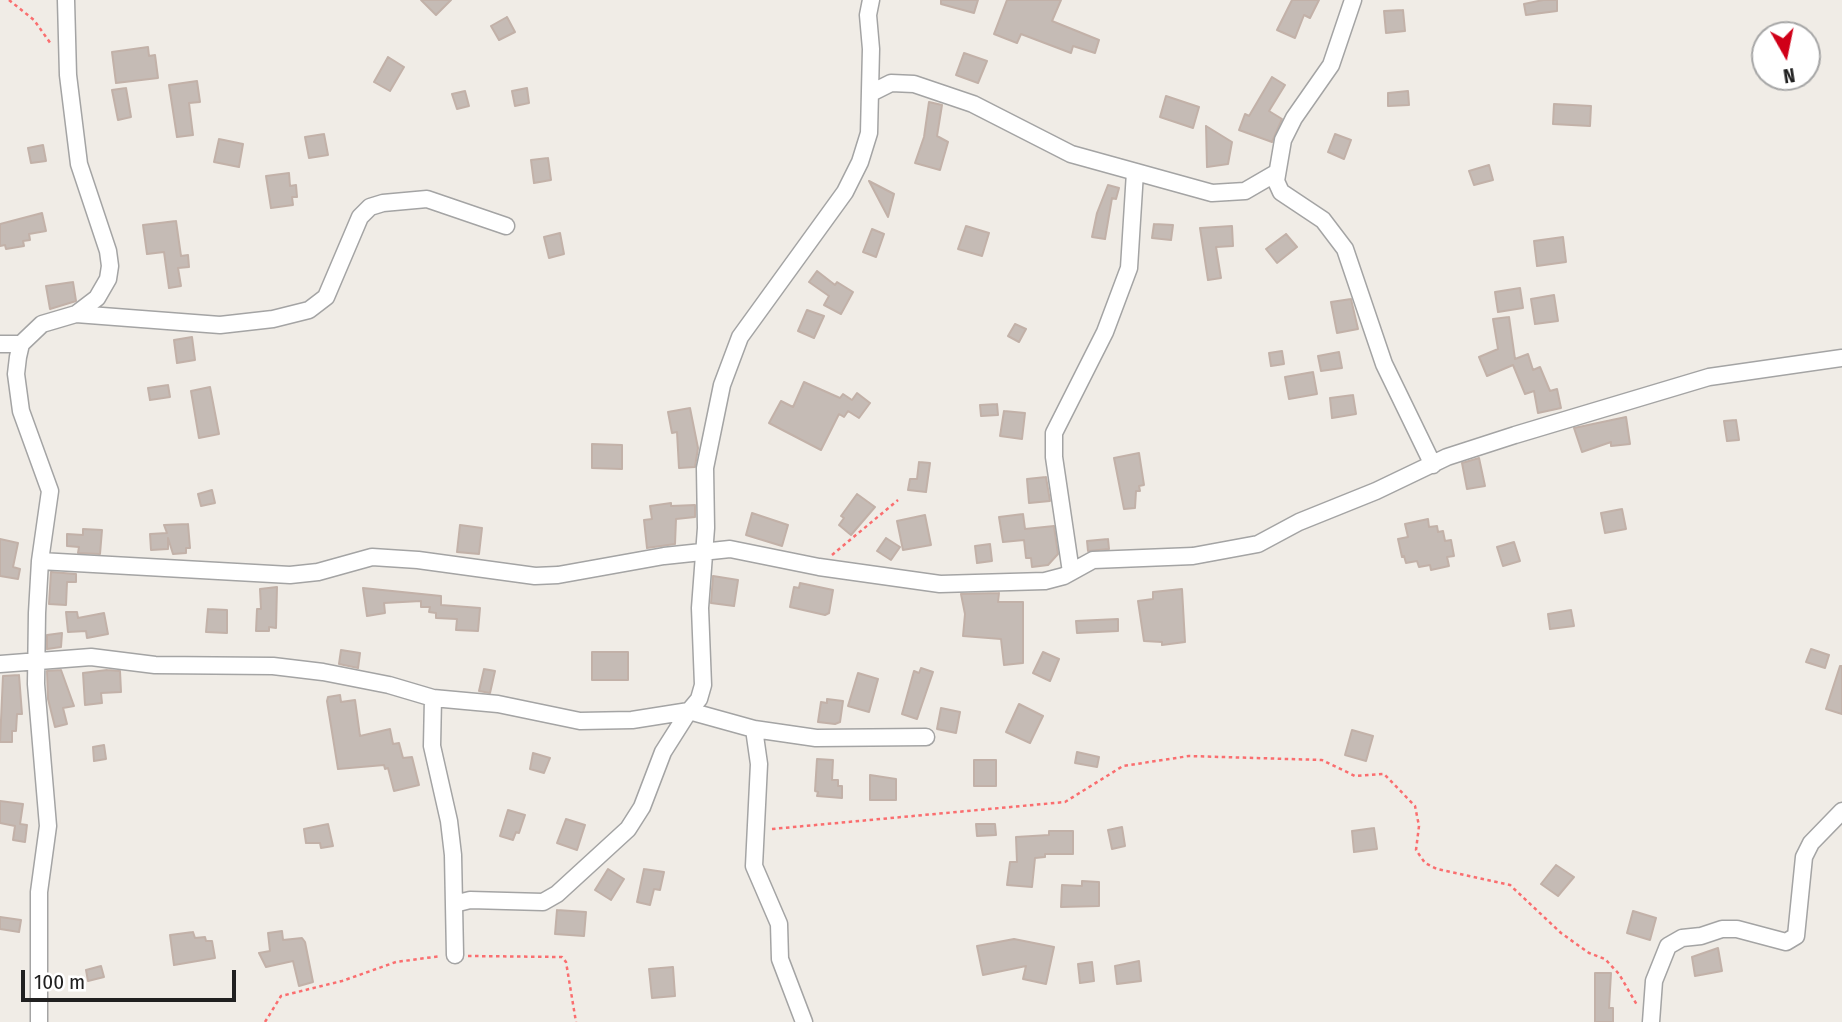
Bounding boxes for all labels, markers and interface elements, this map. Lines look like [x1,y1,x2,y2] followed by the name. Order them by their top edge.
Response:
[1751,21,1821,91] north arrow
[1782,63,1796,88] text: N
[24,956,240,1000] scale bar
[34,969,85,995] text: 100 m

